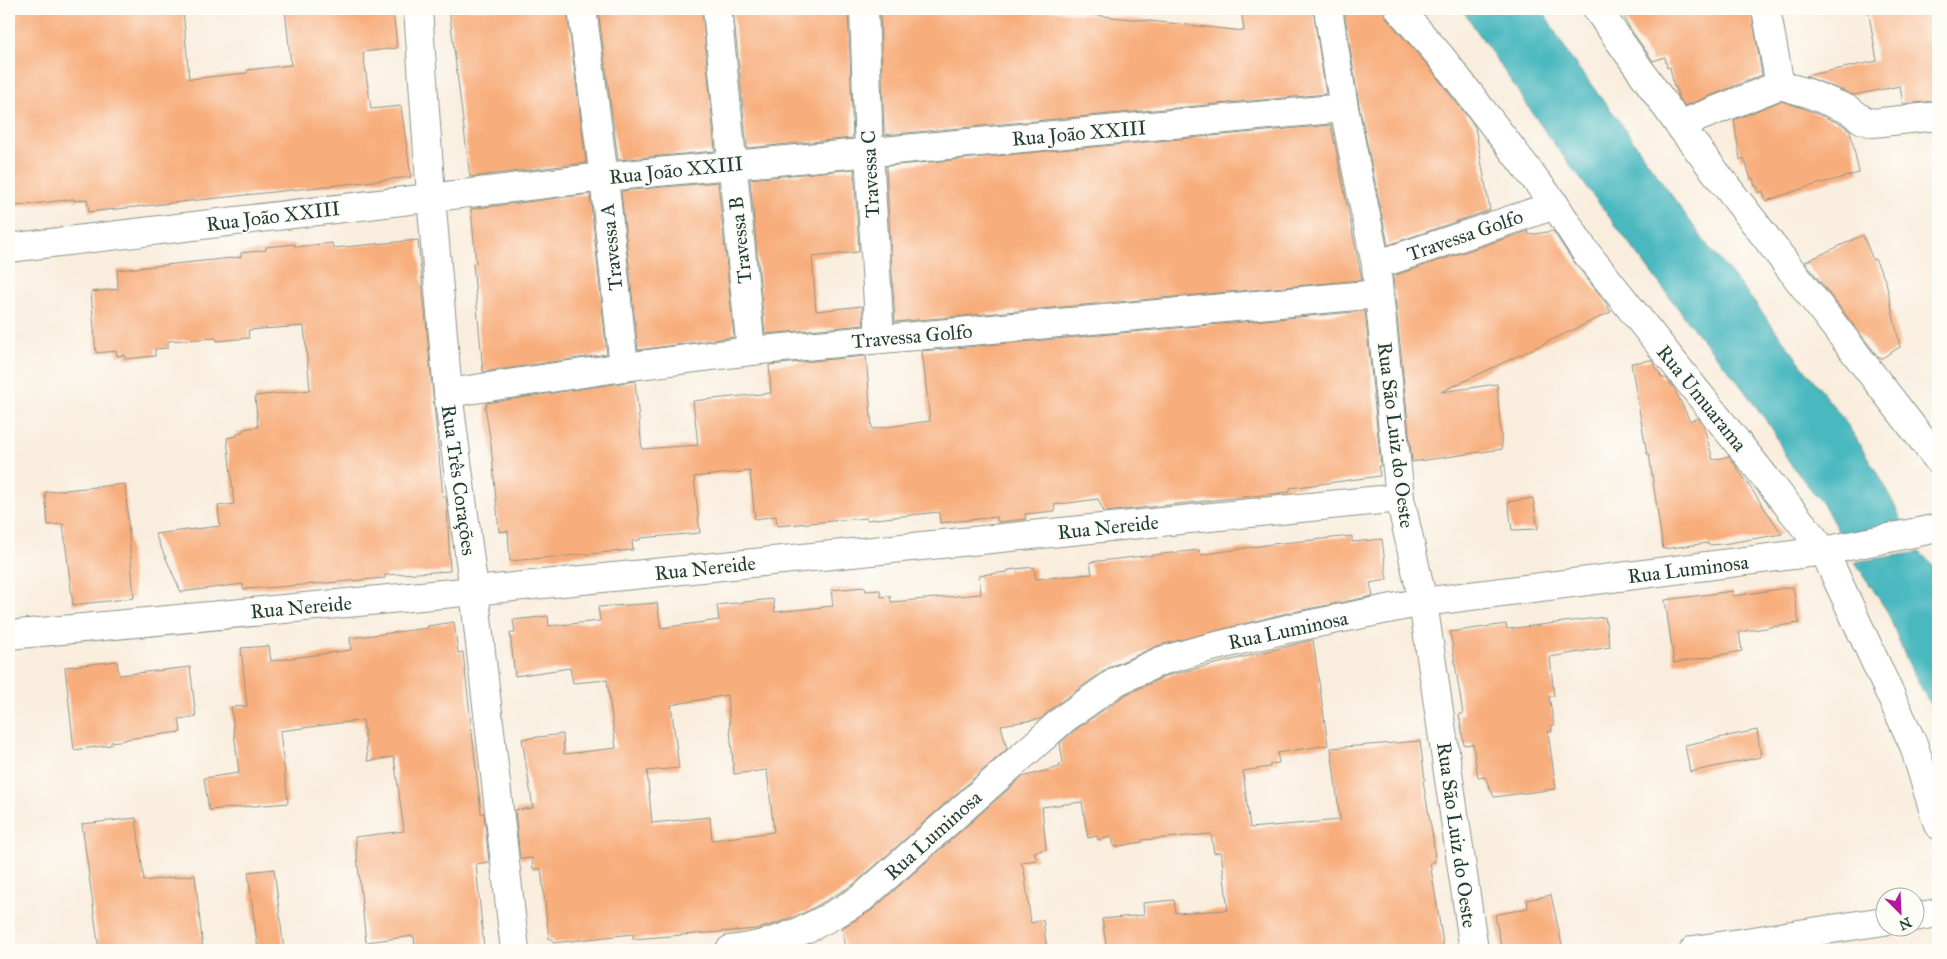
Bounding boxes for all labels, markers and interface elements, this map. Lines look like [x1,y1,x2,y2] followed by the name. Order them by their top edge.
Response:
[1011,115,1147,152] street label: Rua João XXIII
[856,130,884,218] street label: Travessa C
[608,151,744,190] street label: Rua João XXIII
[724,195,756,285] street label: Travessa B
[205,196,342,237] street label: Rua João XXIII
[594,202,628,292] street label: Travessa A
[1404,204,1526,266] street label: Travessa Golfo
[851,319,973,353] street label: Travessa Golfo
[1652,340,1752,456] street label: Rua Umuarama
[1373,341,1419,529] street label: Rua São Luiz do Oeste
[437,403,481,557] street label: Rua Três Corações
[1056,510,1160,544] street label: Rua Nereide
[1626,550,1750,588] street label: Rua Luminosa
[653,551,757,585] street label: Rua Nereide
[249,591,353,623] street label: Rua Nereide
[1226,605,1351,654] street label: Rua Luminosa
[1432,741,1482,929] street label: Rua São Luiz do Oeste
[880,785,987,885] street label: Rua Luminosa
[1874,886,1924,936] north arrow
[1896,913,1914,934] text: N

